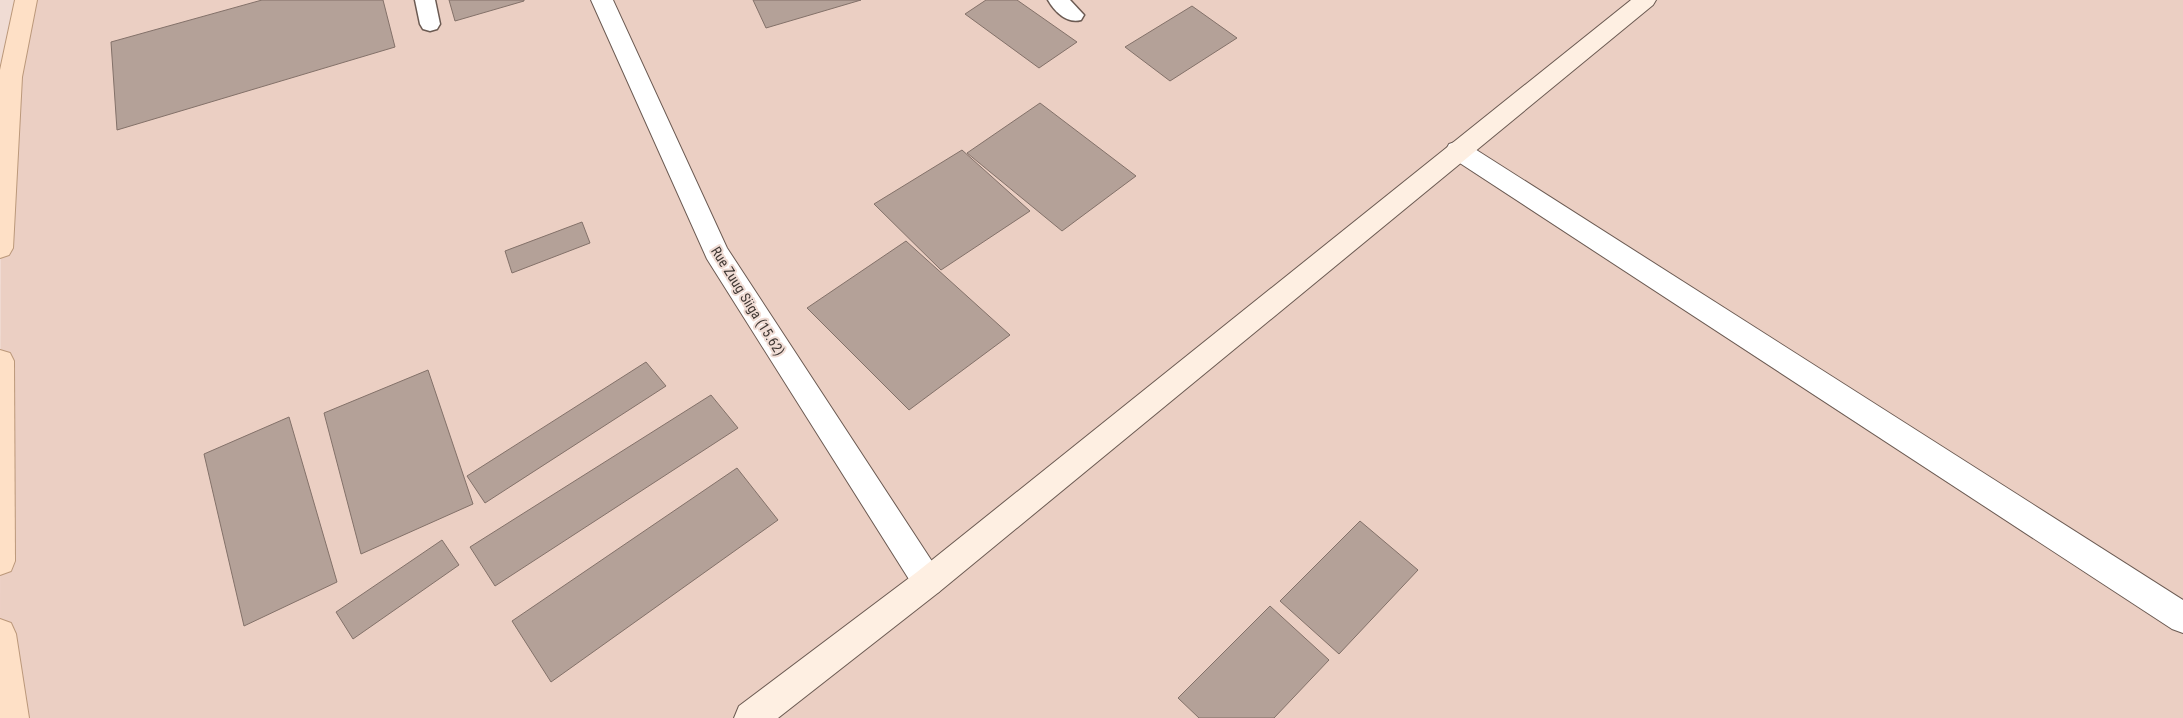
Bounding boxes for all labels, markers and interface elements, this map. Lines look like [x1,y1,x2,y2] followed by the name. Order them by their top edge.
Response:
[707,244,788,359] street label: Rue Zuug Siiga (15.62)

